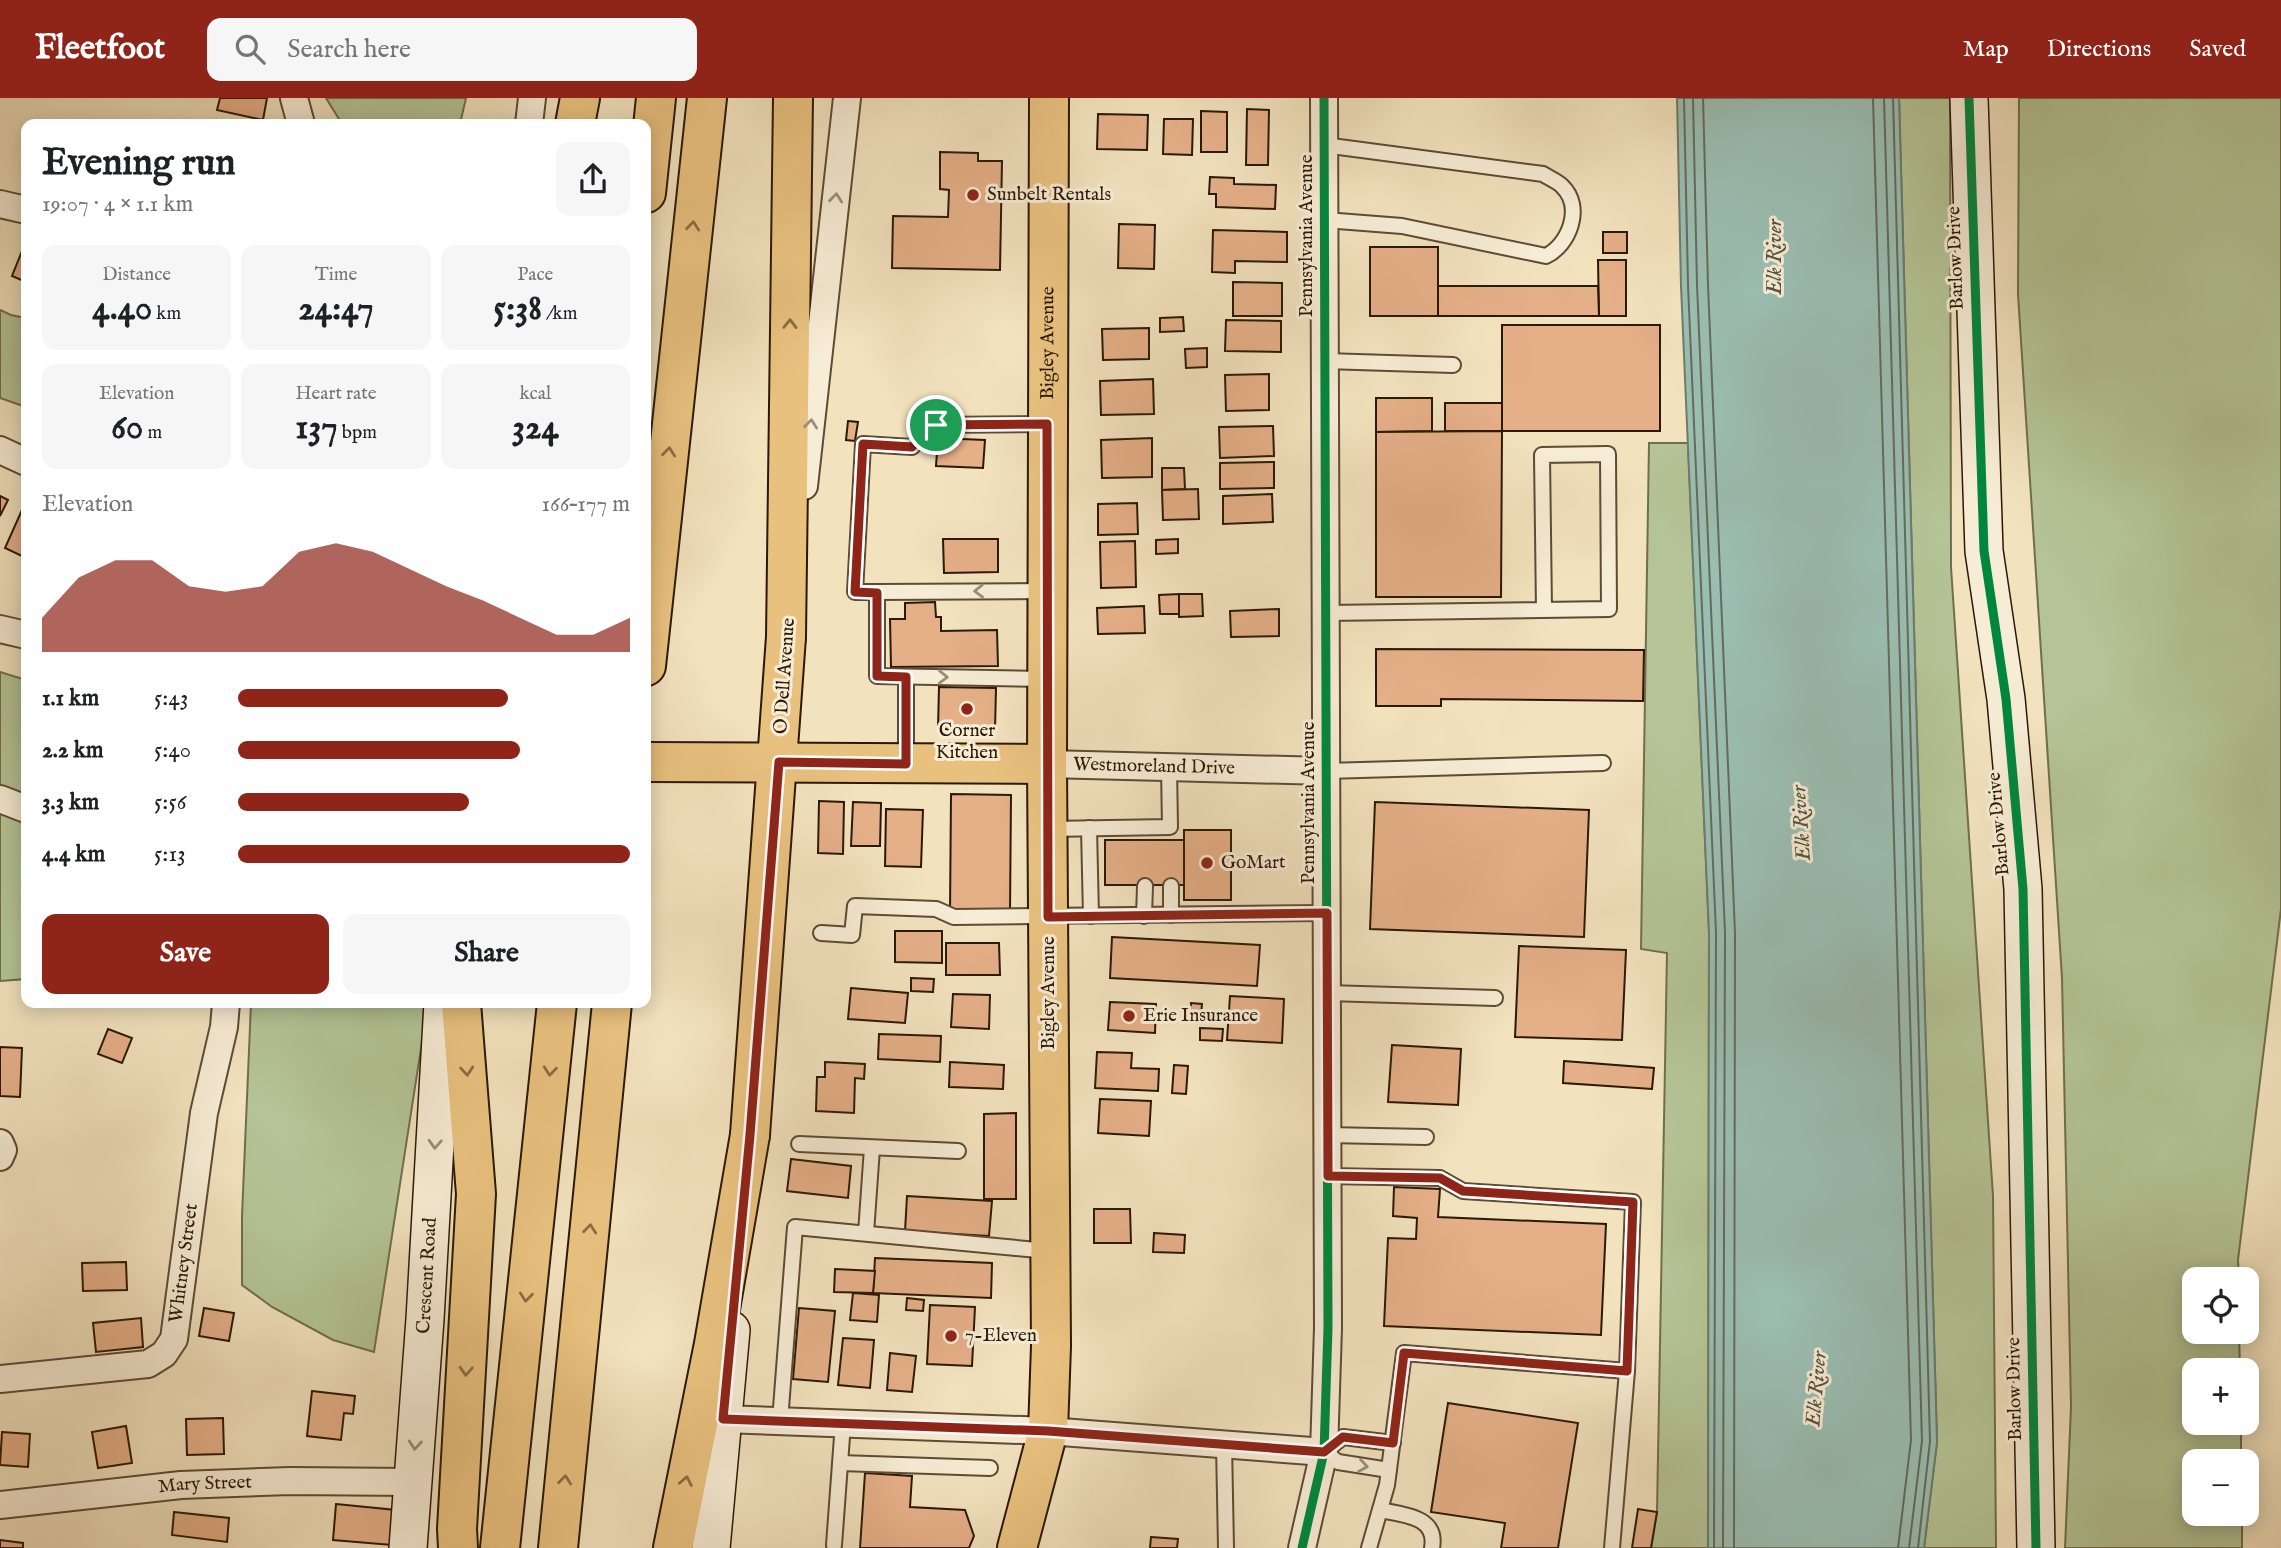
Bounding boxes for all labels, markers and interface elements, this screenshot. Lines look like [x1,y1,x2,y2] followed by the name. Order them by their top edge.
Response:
[207,18,697,81] search box
[35,28,165,70] text: Fleetfoot
[231,30,269,68] icon: search
[287,33,411,66] text: Search here
[1963,34,2009,65] text: Map
[2047,34,2151,65] text: Directions
[2189,34,2246,65] text: Saved
[42,140,236,188] text: Evening run
[556,142,630,216] button: share
[1295,154,1319,317] street label: Pennsylvania Avenue
[987,183,1111,207] place label: Sunbelt Rentals
[965,187,981,203] marker: Sunbelt Rentals
[42,190,193,219] text: 19:07 · 4 × 1.1 km
[829,192,844,203] one-way arrow
[1942,205,1970,310] street label: Barlow Drive
[1762,218,1789,296] water label: Elk River
[685,220,700,231] one-way arrow
[102,263,171,287] text: Distance
[315,263,357,287] text: Time
[517,263,553,287] text: Pace
[1036,286,1060,400] street label: Bigley Avenue
[92,287,152,332] text: 4.40
[298,287,374,332] text: 24:47
[493,287,542,332] text: 5:38
[152,302,181,326] text: km
[542,302,577,326] text: /km
[782,318,798,329] one-way arrow
[99,382,174,406] text: Elevation
[295,382,377,406] text: Heart rate
[519,382,551,406] text: kcal
[906,395,966,455] pin
[111,406,143,451] text: 60
[295,406,338,451] text: 137
[512,406,559,451] text: 324
[917,406,955,444] icon: arrive
[803,418,818,429] one-way arrow
[143,421,162,445] text: m
[338,421,377,445] text: bpm
[661,446,676,458] one-way arrow
[42,490,133,519] text: Elevation
[541,490,630,519] text: 166–177 m
[973,584,984,599] one-way arrow
[769,617,801,735] street label: O Dell Avenue
[938,669,949,685] one-way arrow
[42,684,99,713] text: 1.1 km
[154,684,188,713] text: 5:43
[959,701,975,717] marker: Corner Kitchen
[936,719,998,765] place label: Corner Kitchen
[1297,721,1321,884] street label: Pennsylvania Avenue
[42,736,104,765] text: 2.2 km
[154,736,191,765] text: 5:40
[1073,753,1235,781] street label: Westmoreland Drive
[1982,771,2015,877] street label: Barlow Drive
[1786,784,1818,863] water label: Elk River
[42,788,99,817] text: 3.3 km
[154,788,186,817] text: 5:56
[42,840,105,869] text: 4.4 km
[154,840,186,869] text: 5:13
[1221,851,1286,875] place label: GoMart
[1199,855,1215,871] marker: GoMart
[42,914,329,994] button: Save
[343,914,630,994] button: Share
[1037,936,1061,1050] street label: Bigley Avenue
[1143,1004,1258,1028] place label: Erie Insurance
[1121,1008,1137,1024] marker: Erie Insurance
[542,1065,557,1076] one-way arrow
[459,1066,474,1077] one-way arrow
[428,1139,443,1150] one-way arrow
[164,1202,204,1325] street label: Whitney Street
[412,1216,443,1335] street label: Crescent Road
[582,1223,597,1234] one-way arrow
[2182,1267,2259,1526] map controls
[2182,1267,2259,1344] button: locate
[519,1292,534,1303] one-way arrow
[965,1324,1037,1348] place label: 7-Eleven
[943,1328,959,1344] marker: 7-Eleven
[2002,1337,2028,1441] street label: Barlow Drive
[1800,1349,1834,1429] water label: Elk River
[2182,1358,2259,1435] button: +
[459,1366,474,1377] one-way arrow
[408,1439,423,1450] one-way arrow
[2182,1449,2259,1526] button: −
[1357,1458,1369,1473] one-way arrow
[157,1470,253,1499] street label: Mary Street
[557,1474,572,1485] one-way arrow
[678,1475,693,1487] one-way arrow

